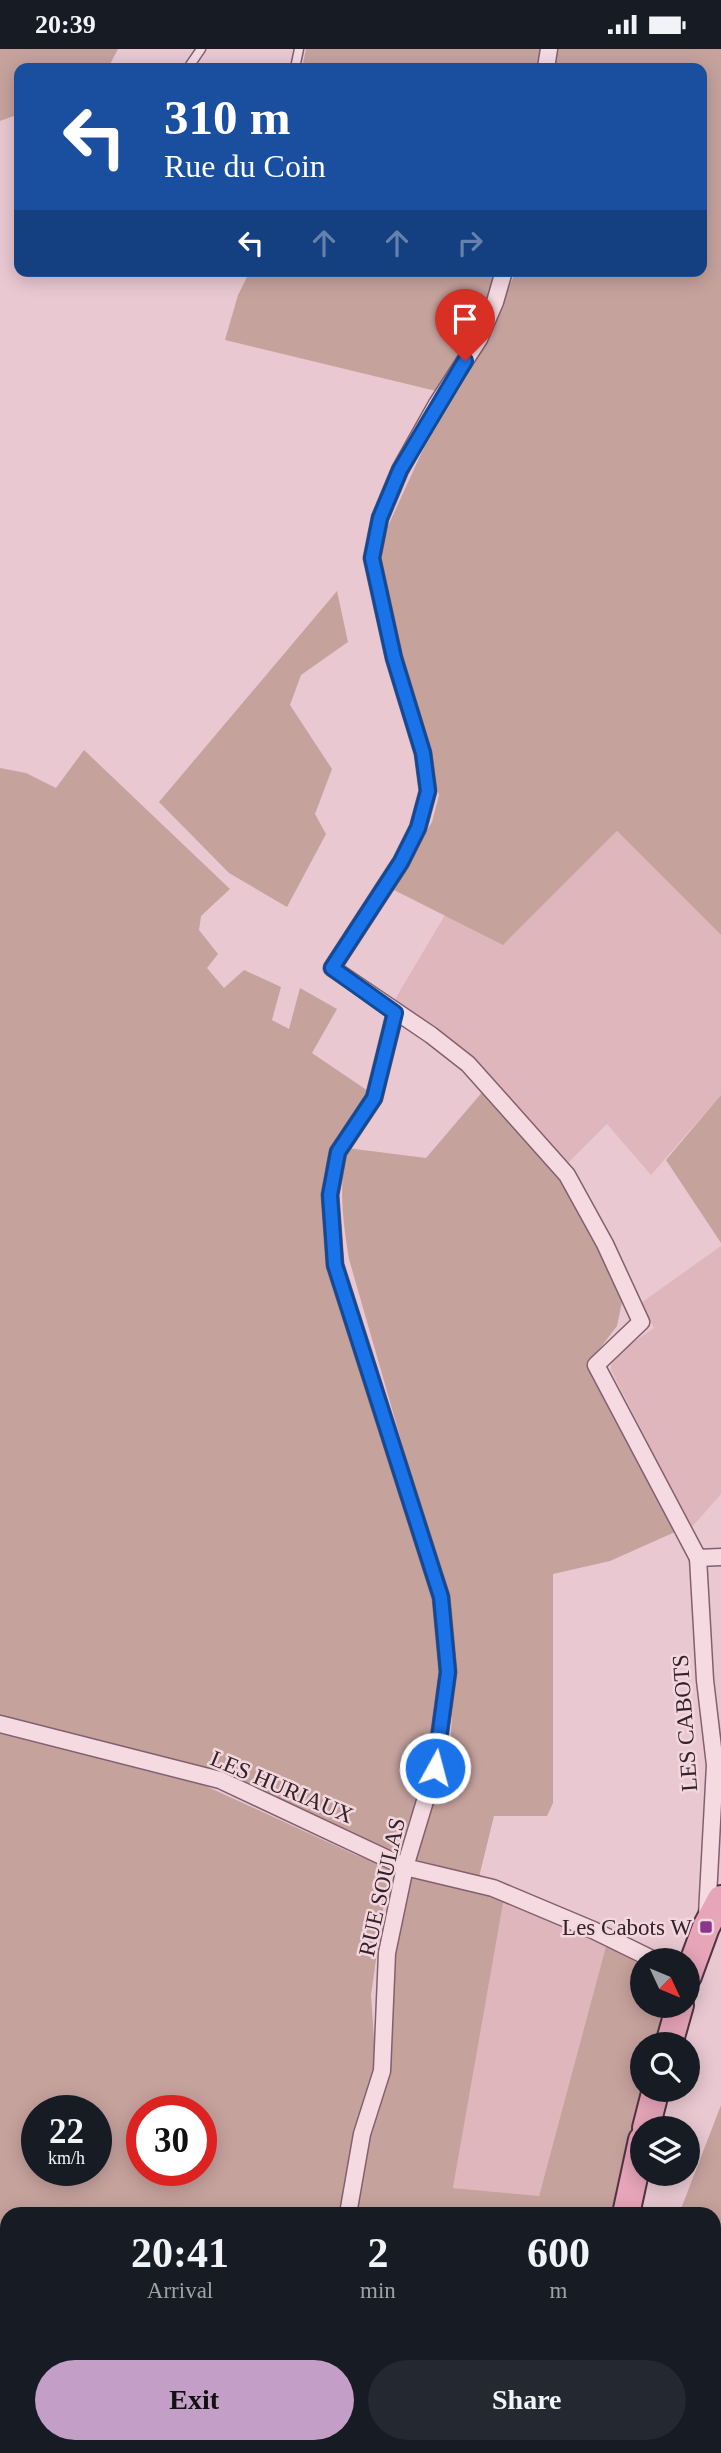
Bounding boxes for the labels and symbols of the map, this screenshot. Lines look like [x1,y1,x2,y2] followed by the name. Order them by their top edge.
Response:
[435,289,495,361] pin
[668,1654,702,1792] street label: LES CABOTS
[398,1731,472,1805] position arrow
[207,1746,358,1828] street label: LES HURIAUX
[354,1815,410,1959] street label: RUE SOULAS
[562,1915,692,1940] place label: Les Cabots W
[698,1919,714,1935] marker: Les Cabots W
[630,1948,700,2018] north arrow
[126,2095,217,2186] speed limit sign: 30

